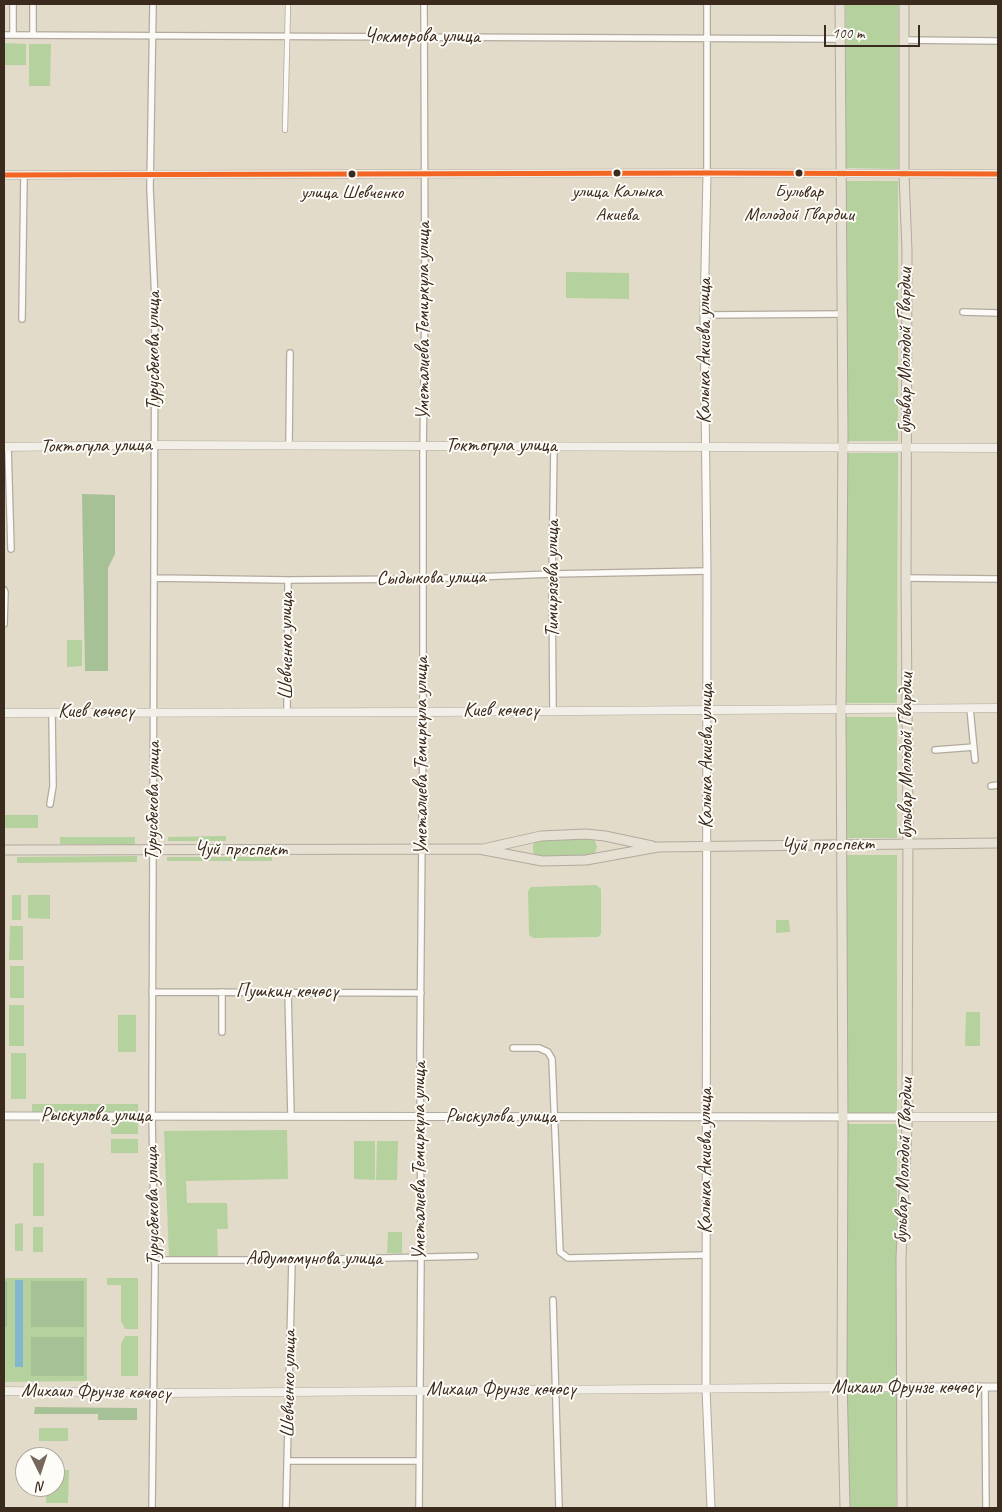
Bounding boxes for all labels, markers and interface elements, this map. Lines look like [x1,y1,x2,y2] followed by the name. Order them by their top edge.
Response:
[827,15,923,47] scale bar
[832,24,864,43] text: 100 m
[364,25,480,49] street label: Чокморова улица
[612,168,622,178] marker: улица Калыка Акиева
[794,168,804,178] marker: Бульвар Молодой Гвардии
[347,169,357,179] marker: улица Шевченко
[572,181,662,225] place label: улица Калыка Акиева
[744,181,854,225] place label: Бульвар Молодой Гвардии
[301,182,403,204] place label: улица Шевченко
[412,222,436,420] street label: Уметалиева Темиркула улица
[894,268,918,434] street label: бульвар Молодой Гвардии
[693,278,717,424] street label: Калыка Акиева улица
[142,291,166,411] street label: Турусбекова улица
[40,433,152,459] street label: Токтогула улица
[445,434,557,458] street label: Токтогула улица
[541,520,565,638] street label: Тимирязева улица
[376,565,486,591] street label: Сыдыкова улица
[275,592,299,700] street label: Шевченко улица
[410,657,434,855] street label: Уметалиева Темиркула улица
[895,673,919,839] street label: бульвар Молодой Гвардии
[695,683,719,829] street label: Калыка Акиева улица
[463,699,539,723] street label: Киев көчөсү
[58,700,134,724] street label: Киев көчөсү
[140,741,166,861] street label: Турусбекова улица
[781,832,875,858] street label: Чуй проспект
[195,838,287,862] street label: Чуй проспект
[236,980,338,1004] street label: Пушкин көчөсү
[408,1062,432,1260] street label: Уметалиева Темиркула улица
[889,1078,919,1244] street label: бульвар Молодой Гвардии
[694,1088,718,1234] street label: Калыка Акиева улица
[41,1104,151,1128] street label: Рыскулова улица
[446,1105,556,1129] street label: Рыскулова улица
[140,1146,166,1266] street label: Турусбекова улица
[246,1247,382,1271] street label: Абдумомунова улица
[276,1330,302,1438] street label: Шевченко улица
[831,1376,981,1400] street label: Михаил Фрунзе көчөсү
[426,1378,576,1402] street label: Михаил Фрунзе көчөсү
[21,1379,171,1405] street label: Михаил Фрунзе көчөсү
[15,1447,65,1497] north arrow
[36,1478,46,1495] text: N

